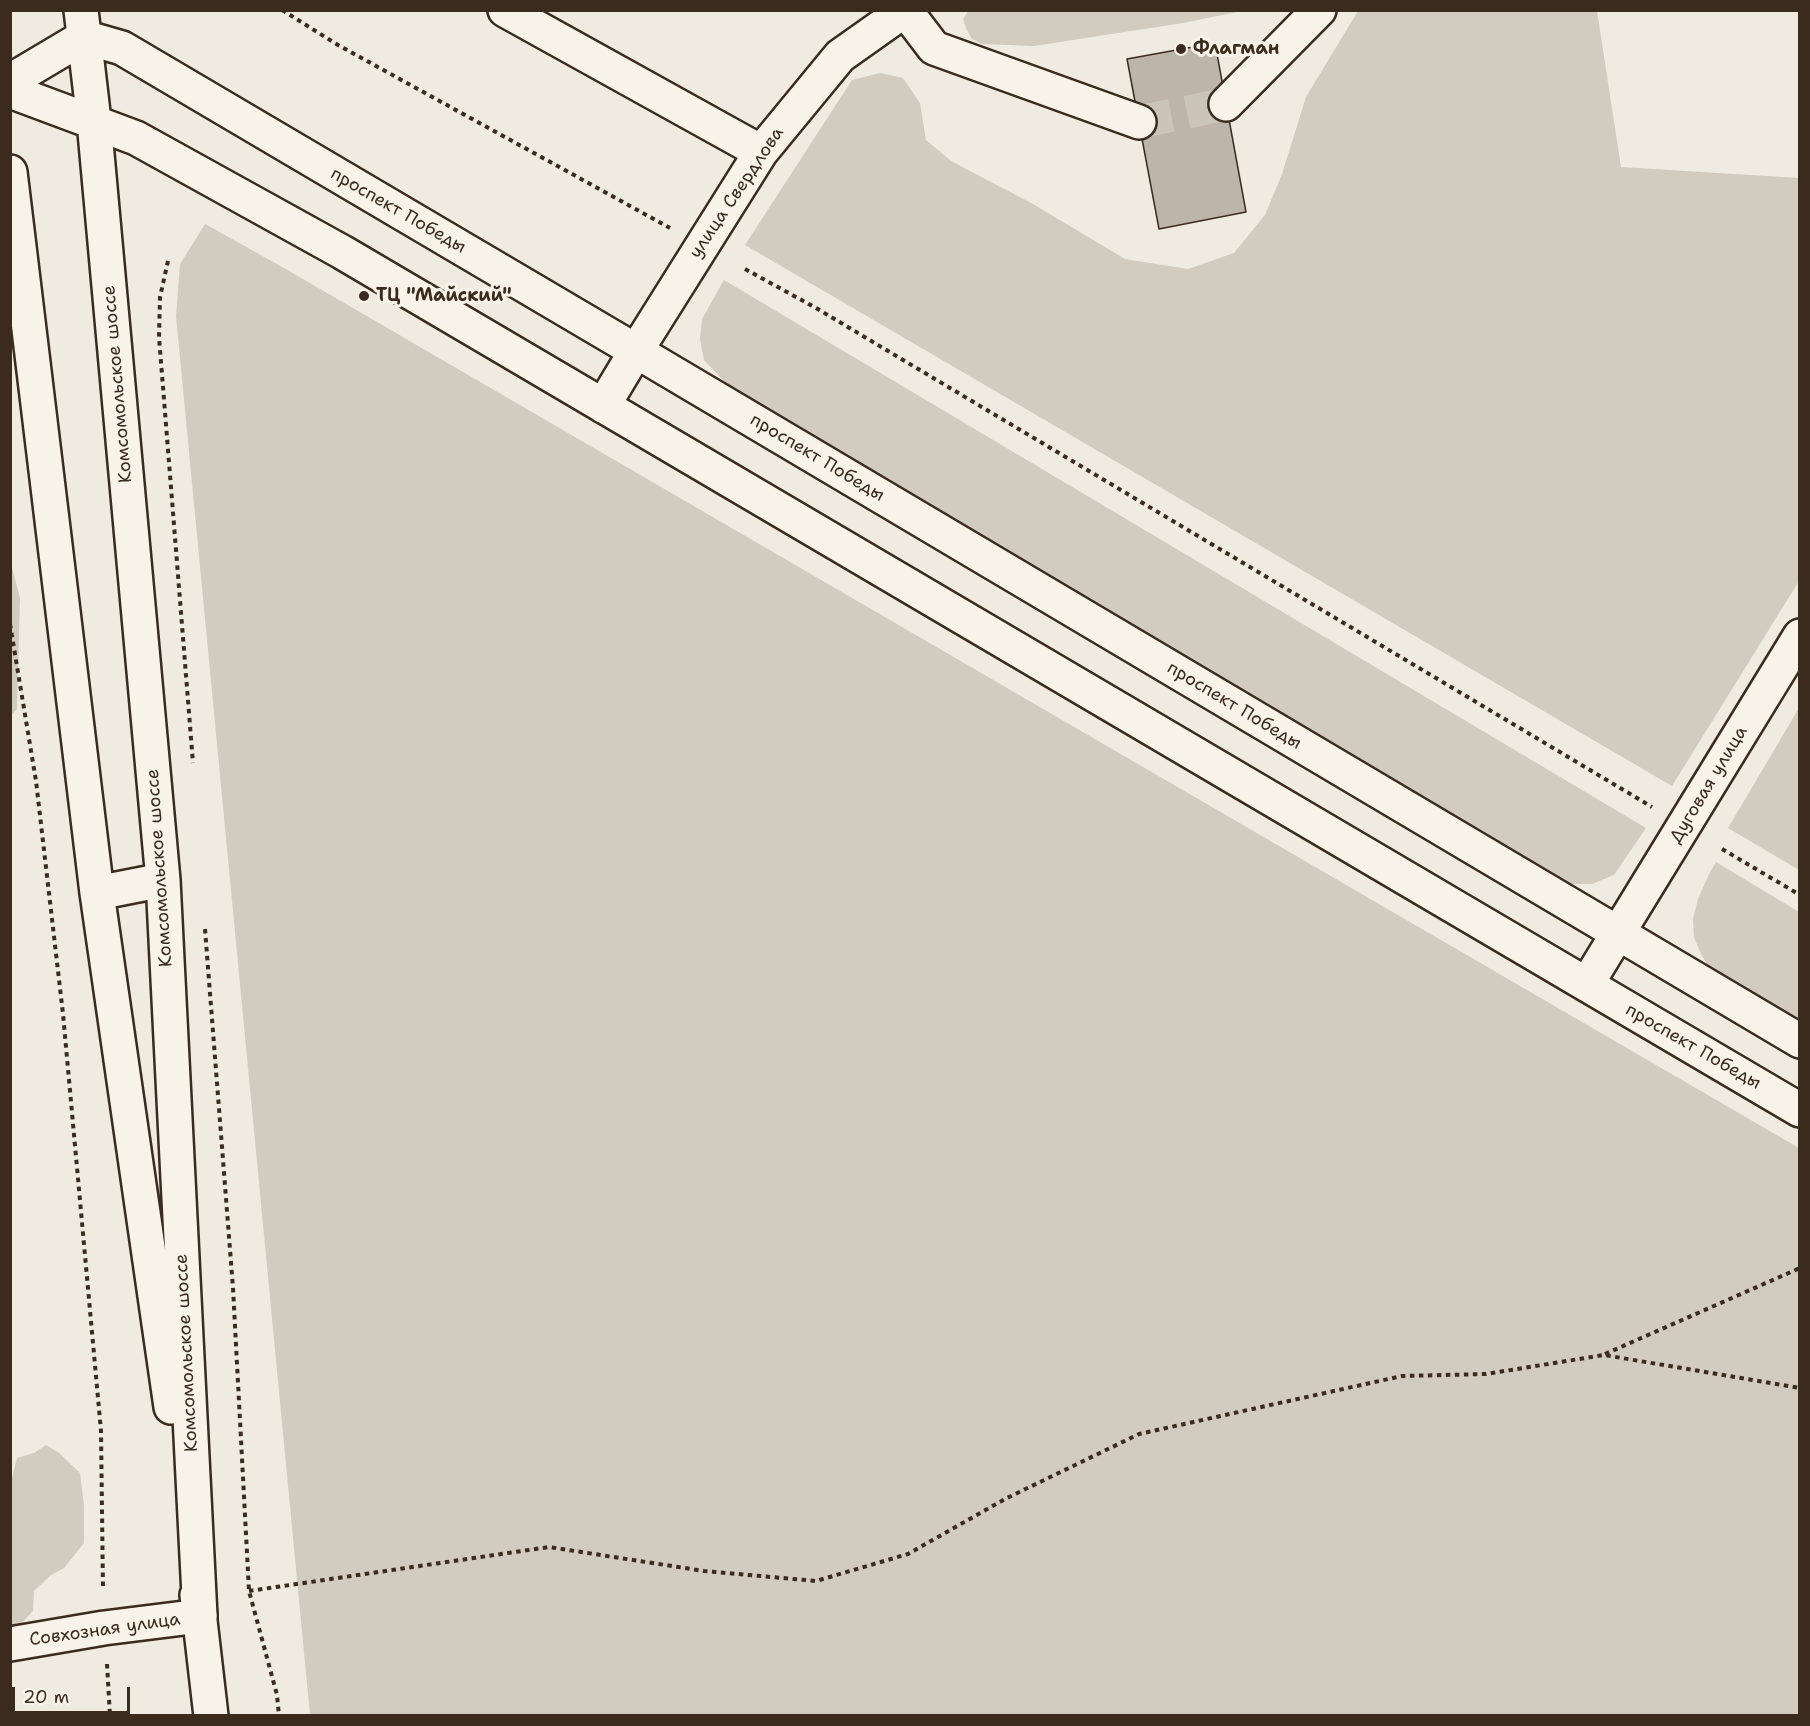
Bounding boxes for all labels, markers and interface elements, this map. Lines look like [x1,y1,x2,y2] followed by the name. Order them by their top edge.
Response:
[1193,38,1279,60] place label: Флагман
[1174,42,1188,56] marker: Флагман
[685,123,789,263] street label: улица Свердлова
[326,163,470,259] street label: проспект Победы
[99,284,137,484] street label: Комсомольское шоссе
[376,285,512,307] place label: ТЦ "Майский"
[357,289,371,303] marker: ТЦ "Майский"
[746,409,888,507] street label: проспект Победы
[1163,657,1305,755] street label: проспект Победы
[1666,722,1752,848] street label: Дуговая улица
[142,768,178,968] street label: Комсомольское шоссе
[1621,999,1765,1095] street label: проспект Победы
[171,1253,203,1453] street label: Комсомольское шоссе
[28,1609,182,1651] street label: Совхозная улица
[15,1675,134,1713] scale bar
[23,1685,69,1709] text: 20 m

